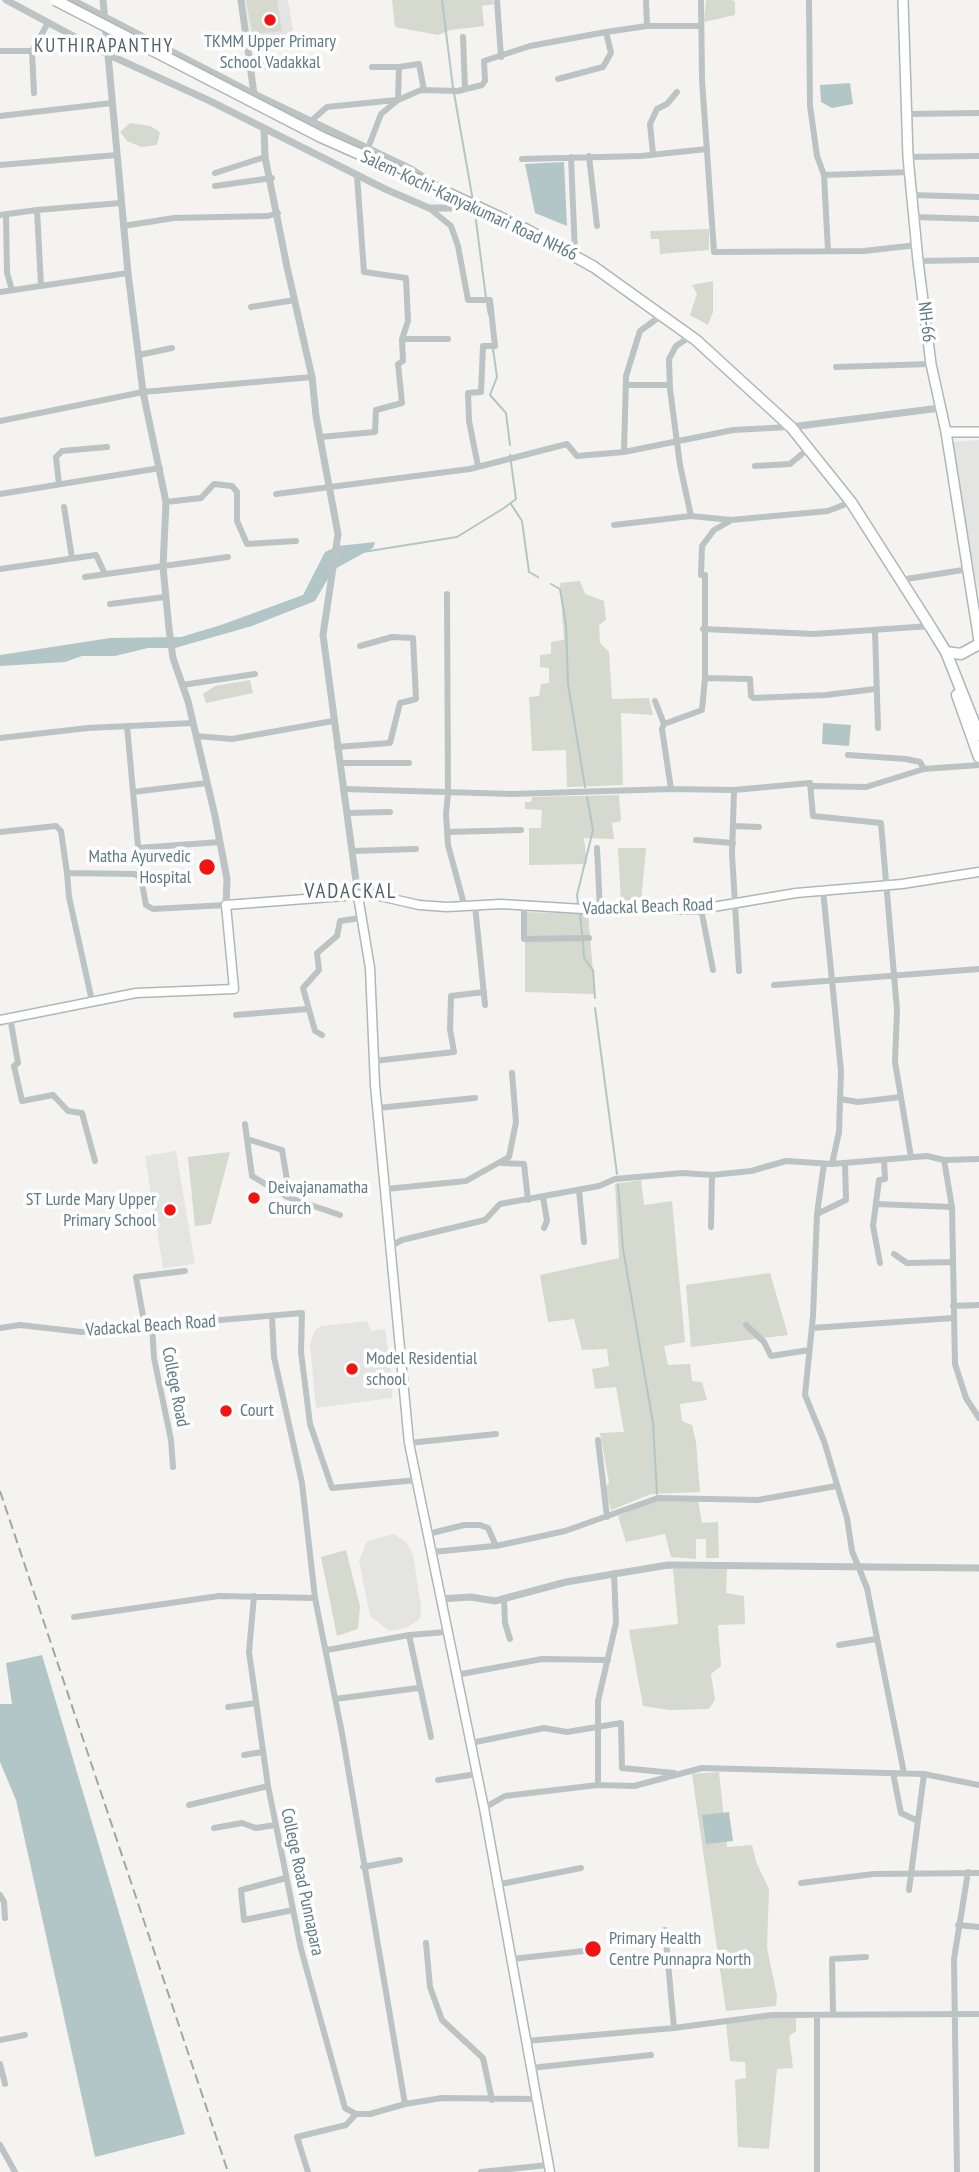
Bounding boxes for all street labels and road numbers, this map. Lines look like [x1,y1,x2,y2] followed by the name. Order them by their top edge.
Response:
[357,146,581,266] street label: Salem-Kochi-Kanyakumari Road NH66
[913,300,939,344] street label: NH-66
[582,894,714,920] street label: Vadackal Beach Road
[85,1311,217,1341] street label: Vadackal Beach Road
[157,1345,193,1429] street label: College Road
[276,1806,328,1958] street label: College Road Punnapara

